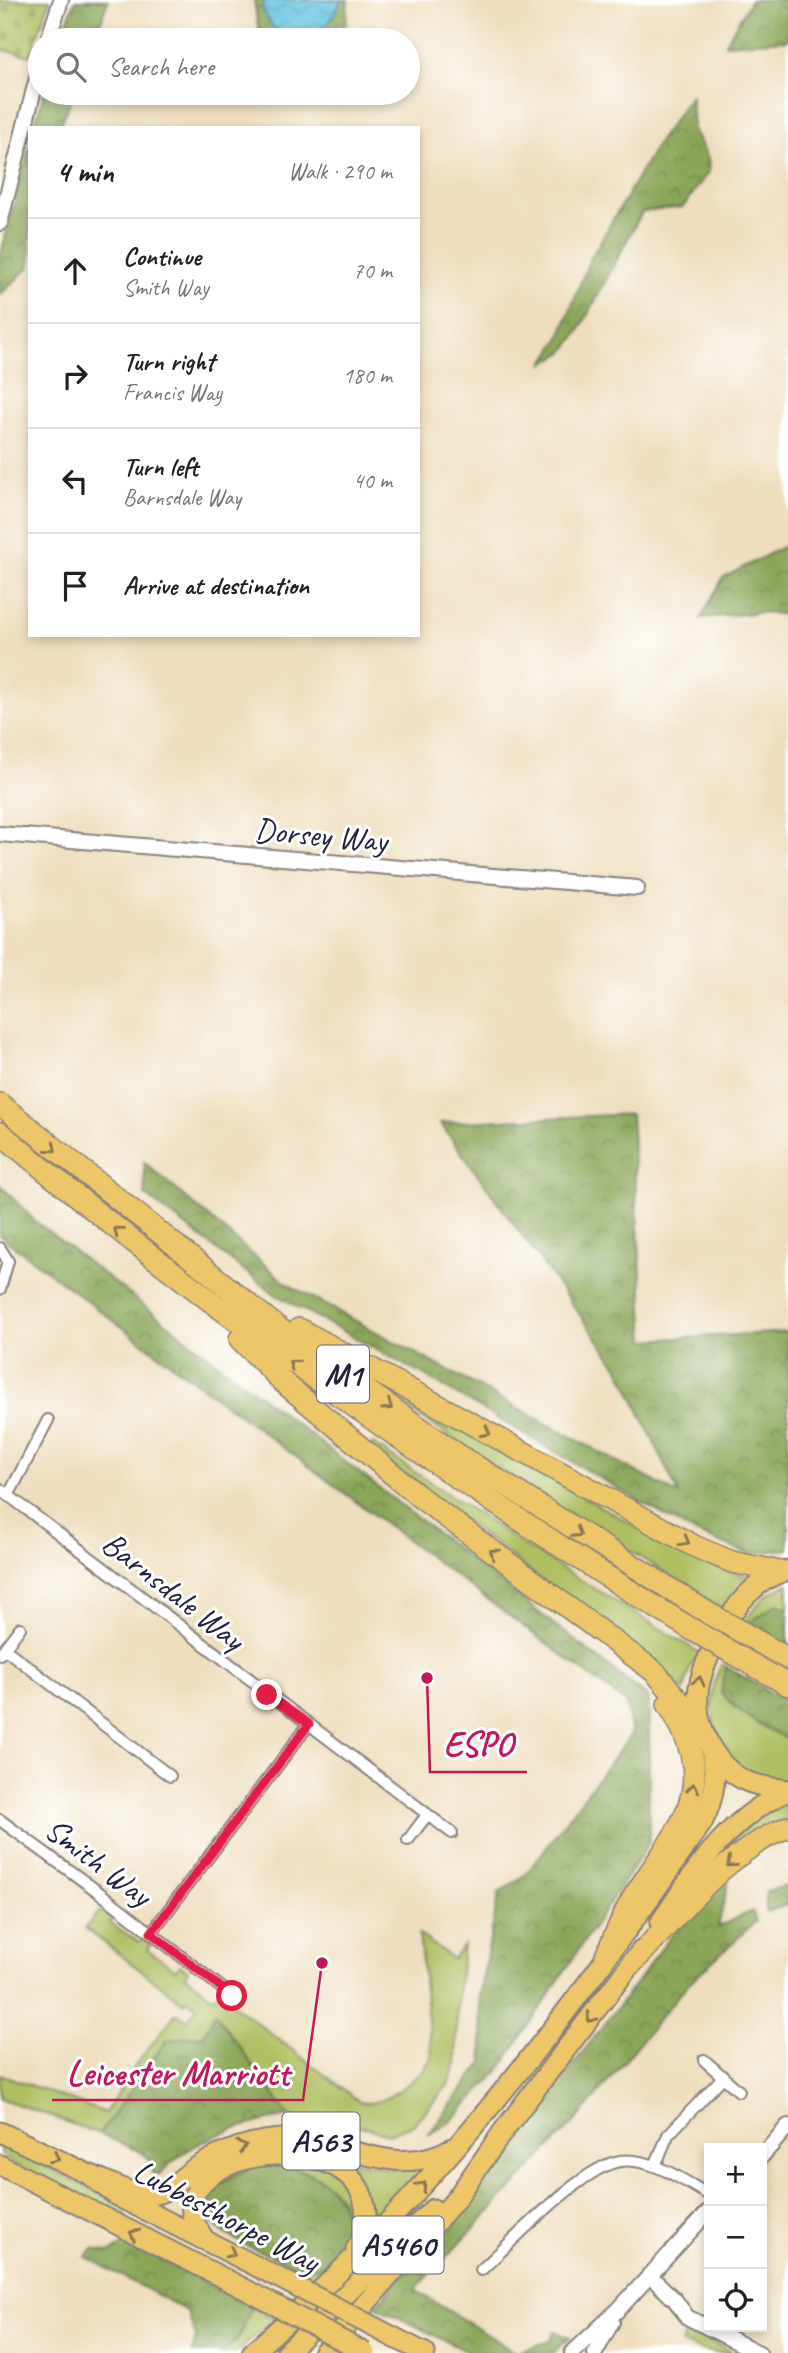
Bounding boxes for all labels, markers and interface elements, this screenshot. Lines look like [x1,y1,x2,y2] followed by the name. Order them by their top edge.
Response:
[28,28,420,105] search box
[52,48,90,86] icon: search
[108,50,214,83] text: Search here
[56,153,113,191] text: 4 min
[288,157,392,186] text: Walk · 290 m
[123,240,201,273] text: Continue
[56,252,94,290] icon: ahead
[353,256,392,285] text: 70 m
[123,273,209,302] text: Smith Way
[123,345,214,378] text: Turn right
[56,357,94,395] icon: right
[343,361,392,390] text: 180 m
[123,378,222,407] text: Francis Way
[123,450,198,483] text: Turn left
[56,462,94,500] icon: left
[353,466,392,495] text: 40 m
[123,483,241,512] text: Barnsdale Way
[56,567,94,605] icon: arrive
[123,569,309,602] text: Arrive at destination
[253,808,392,862] street label: Dorsey Way
[44,1140,57,1153] one-way arrow
[114,1226,126,1239] one-way arrow
[317,1345,369,1402] road number: M1
[288,1360,301,1372] one-way arrow
[380,1398,393,1410] one-way arrow
[478,1424,491,1437] one-way arrow
[94,1522,255,1661] street label: Barnsdale Way
[569,1524,582,1537] one-way arrow
[678,1533,690,1547] one-way arrow
[489,1548,502,1561] one-way arrow
[691,1676,705,1688] one-way arrow
[251,1679,282,1710] route end
[430,1716,527,1772] callout: ESPO
[444,1722,517,1767] text: ESPO
[685,1782,700,1794] one-way arrow
[37,1808,162,1917] street label: Smith Way
[726,1855,739,1867] one-way arrow
[216,1980,247,2011] route start
[587,2010,600,2022] one-way arrow
[52,2044,303,2100] callout: Leicester Marriott
[67,2051,294,2096] text: Leicester Marriott
[282,2112,360,2169] road number: A563
[236,2140,248,2155] one-way arrow
[704,2143,767,2332] map controls
[704,2143,767,2206] button: +
[127,2149,329,2284] street label: Lubbesthorpe Way
[48,2150,61,2164] one-way arrow
[413,2181,426,2194] one-way arrow
[704,2206,767,2269] button: −
[352,2216,444,2274] road number: A5460
[129,2229,141,2243] one-way arrow
[224,2245,236,2258] one-way arrow
[704,2269,767,2332] button: locate

